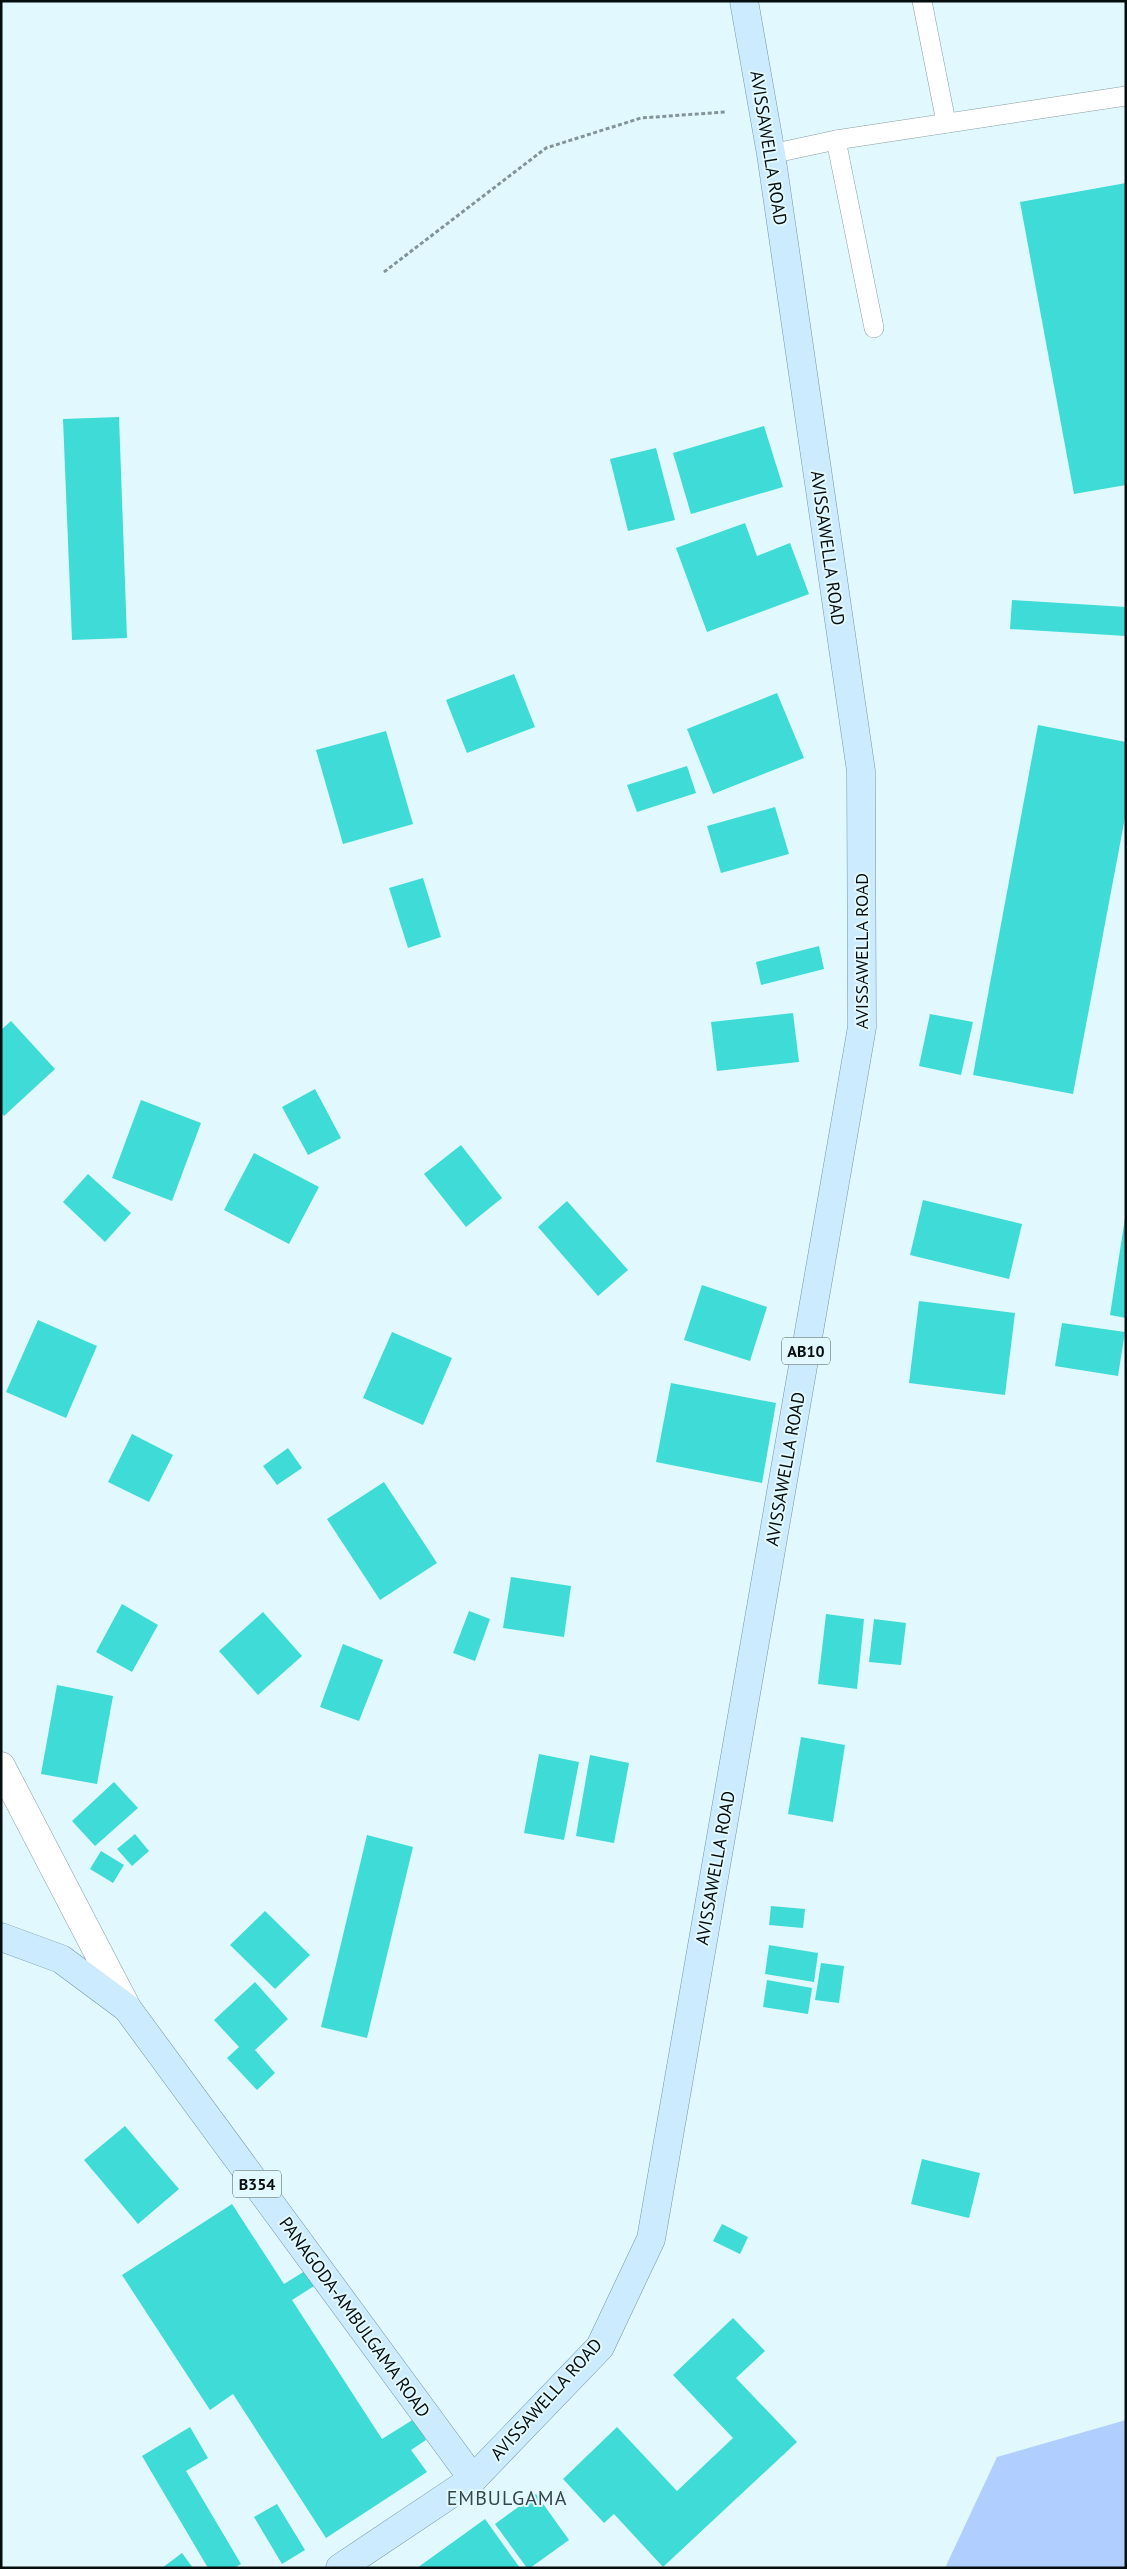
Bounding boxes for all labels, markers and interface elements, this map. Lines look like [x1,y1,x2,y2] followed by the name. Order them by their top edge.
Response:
[745,69,793,227] street label: AVISSAWELLA ROAD
[806,469,850,627] street label: AVISSAWELLA ROAD
[850,873,873,1029] street label: AVISSAWELLA ROAD
[782,1338,830,1364] road number: AB10
[760,1390,810,1548] street label: AVISSAWELLA ROAD
[690,1789,740,1947] street label: AVISSAWELLA ROAD
[233,2170,281,2198] road number: B354
[275,2212,435,2422] street label: PANAGODA-AMBULGAMA ROAD
[485,2333,607,2465] street label: AVISSAWELLA ROAD
[447,2485,567,2511] district label: EMBULGAMA

